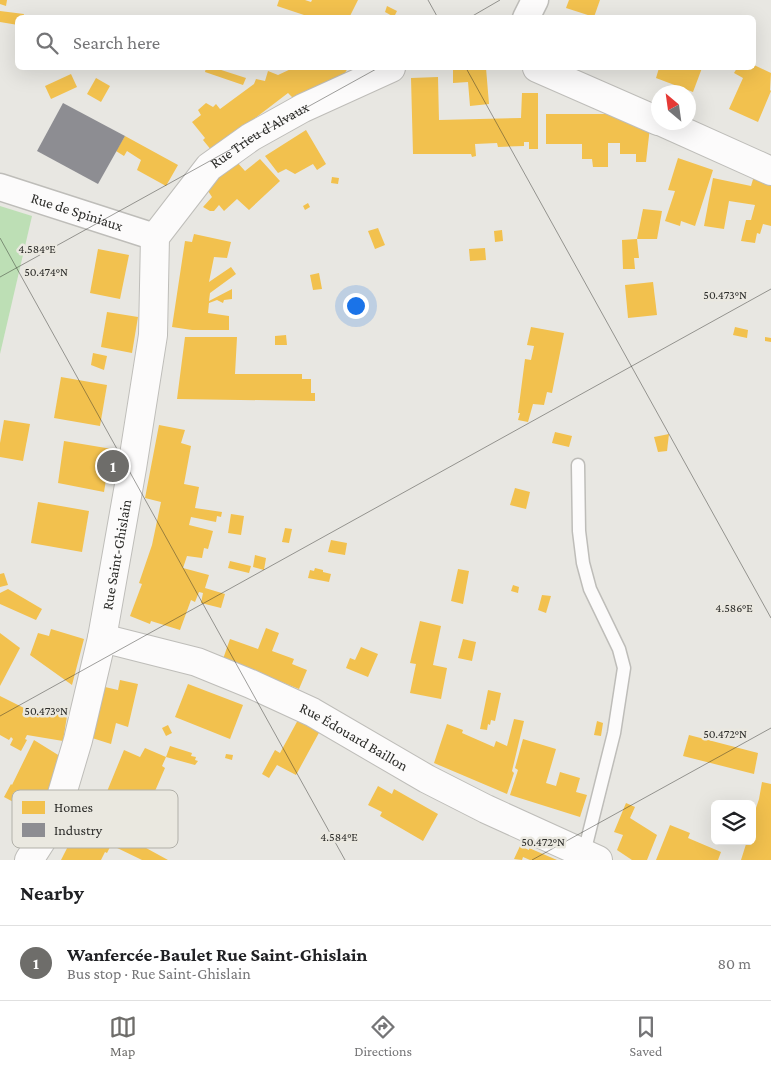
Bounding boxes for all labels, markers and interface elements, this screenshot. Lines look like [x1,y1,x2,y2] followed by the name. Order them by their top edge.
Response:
[15,15,756,70] search box
[33,29,61,57] icon: search
[73,32,160,53] text: Search here
[651,85,696,130] north arrow
[207,99,311,171] street label: Rue Trieu d'Alvaux
[29,190,125,234] street label: Rue de Spiniaux
[18,242,56,256] text: 4.584°E
[24,265,68,279] text: 50.474°N
[703,288,747,302] text: 50.473°N
[343,293,369,319] your location
[97,447,129,485] pin: 1
[99,498,134,611] street label: Rue Saint-Ghislain
[715,601,753,615] text: 4.586°E
[297,700,411,774] street label: Rue Édouard Baillon
[24,704,68,718] text: 50.473°N
[703,727,747,741] text: 50.472°N
[12,790,178,848] legend
[54,799,93,815] text: Homes
[711,800,756,845] map controls
[711,800,756,845] button: layers
[54,822,103,838] text: Industry
[320,830,358,844] text: 4.584°E
[521,835,565,849] text: 50.472°N
[20,881,84,905] text: Nearby
[67,944,367,965] text: Wanfercée-Baulet Rue Saint-Ghislain
[33,955,39,972] text: 1
[717,955,751,972] text: 80 m
[67,965,251,982] text: Bus stop · Rue Saint-Ghislain
[109,1013,137,1059] tab: Map
[354,1013,412,1059] tab: Directions
[629,1013,662,1059] tab: Saved

